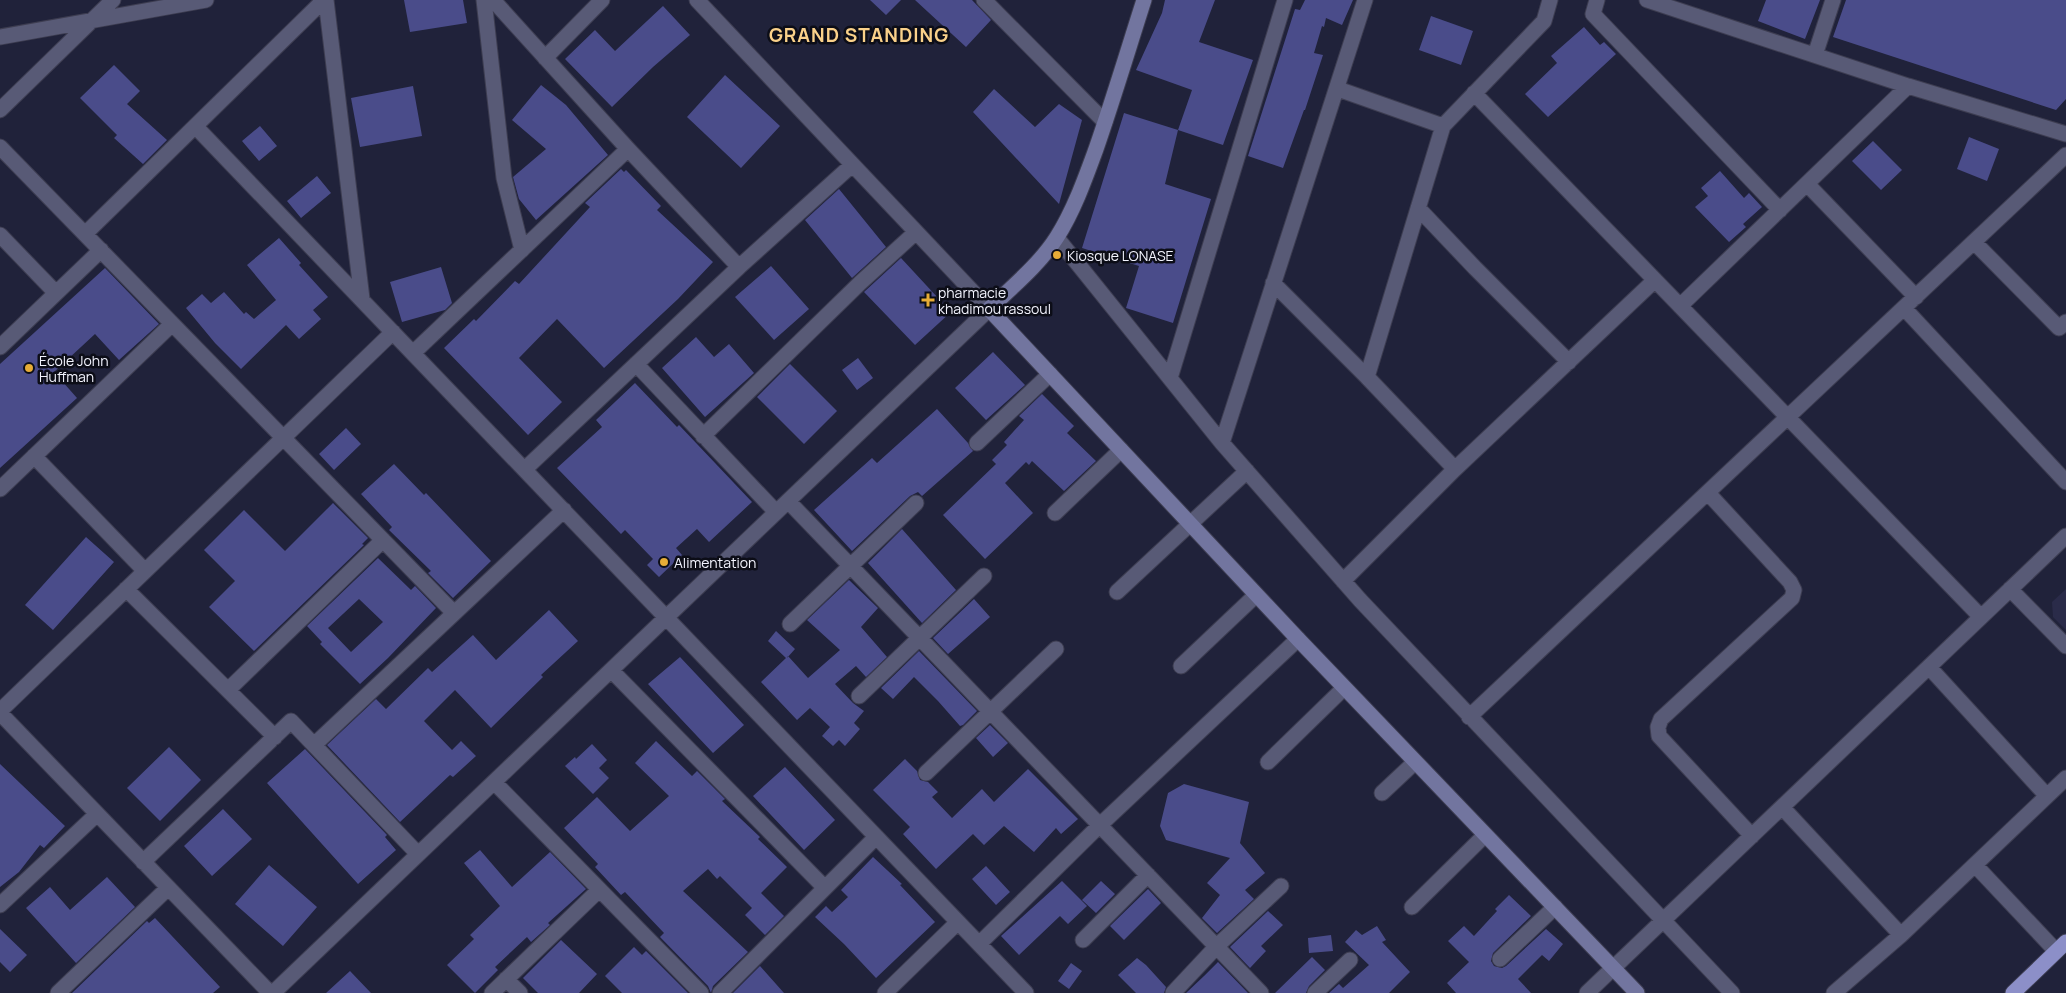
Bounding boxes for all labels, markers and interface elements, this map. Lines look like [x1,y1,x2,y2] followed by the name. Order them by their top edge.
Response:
[769,22,949,48] district label: GRAND STANDING
[1067,246,1174,265] place label: Kiosque LONASE
[1051,249,1063,261] marker: Kiosque LONASE
[938,283,1051,318] place label: pharmacie khadimou rassoul
[922,294,934,306] marker: pharmacie khadimou rassoul
[39,351,108,386] place label: École John Huffman
[23,362,35,374] marker: École John Huffman
[674,553,756,572] place label: Alimentation
[658,556,670,568] marker: Alimentation

